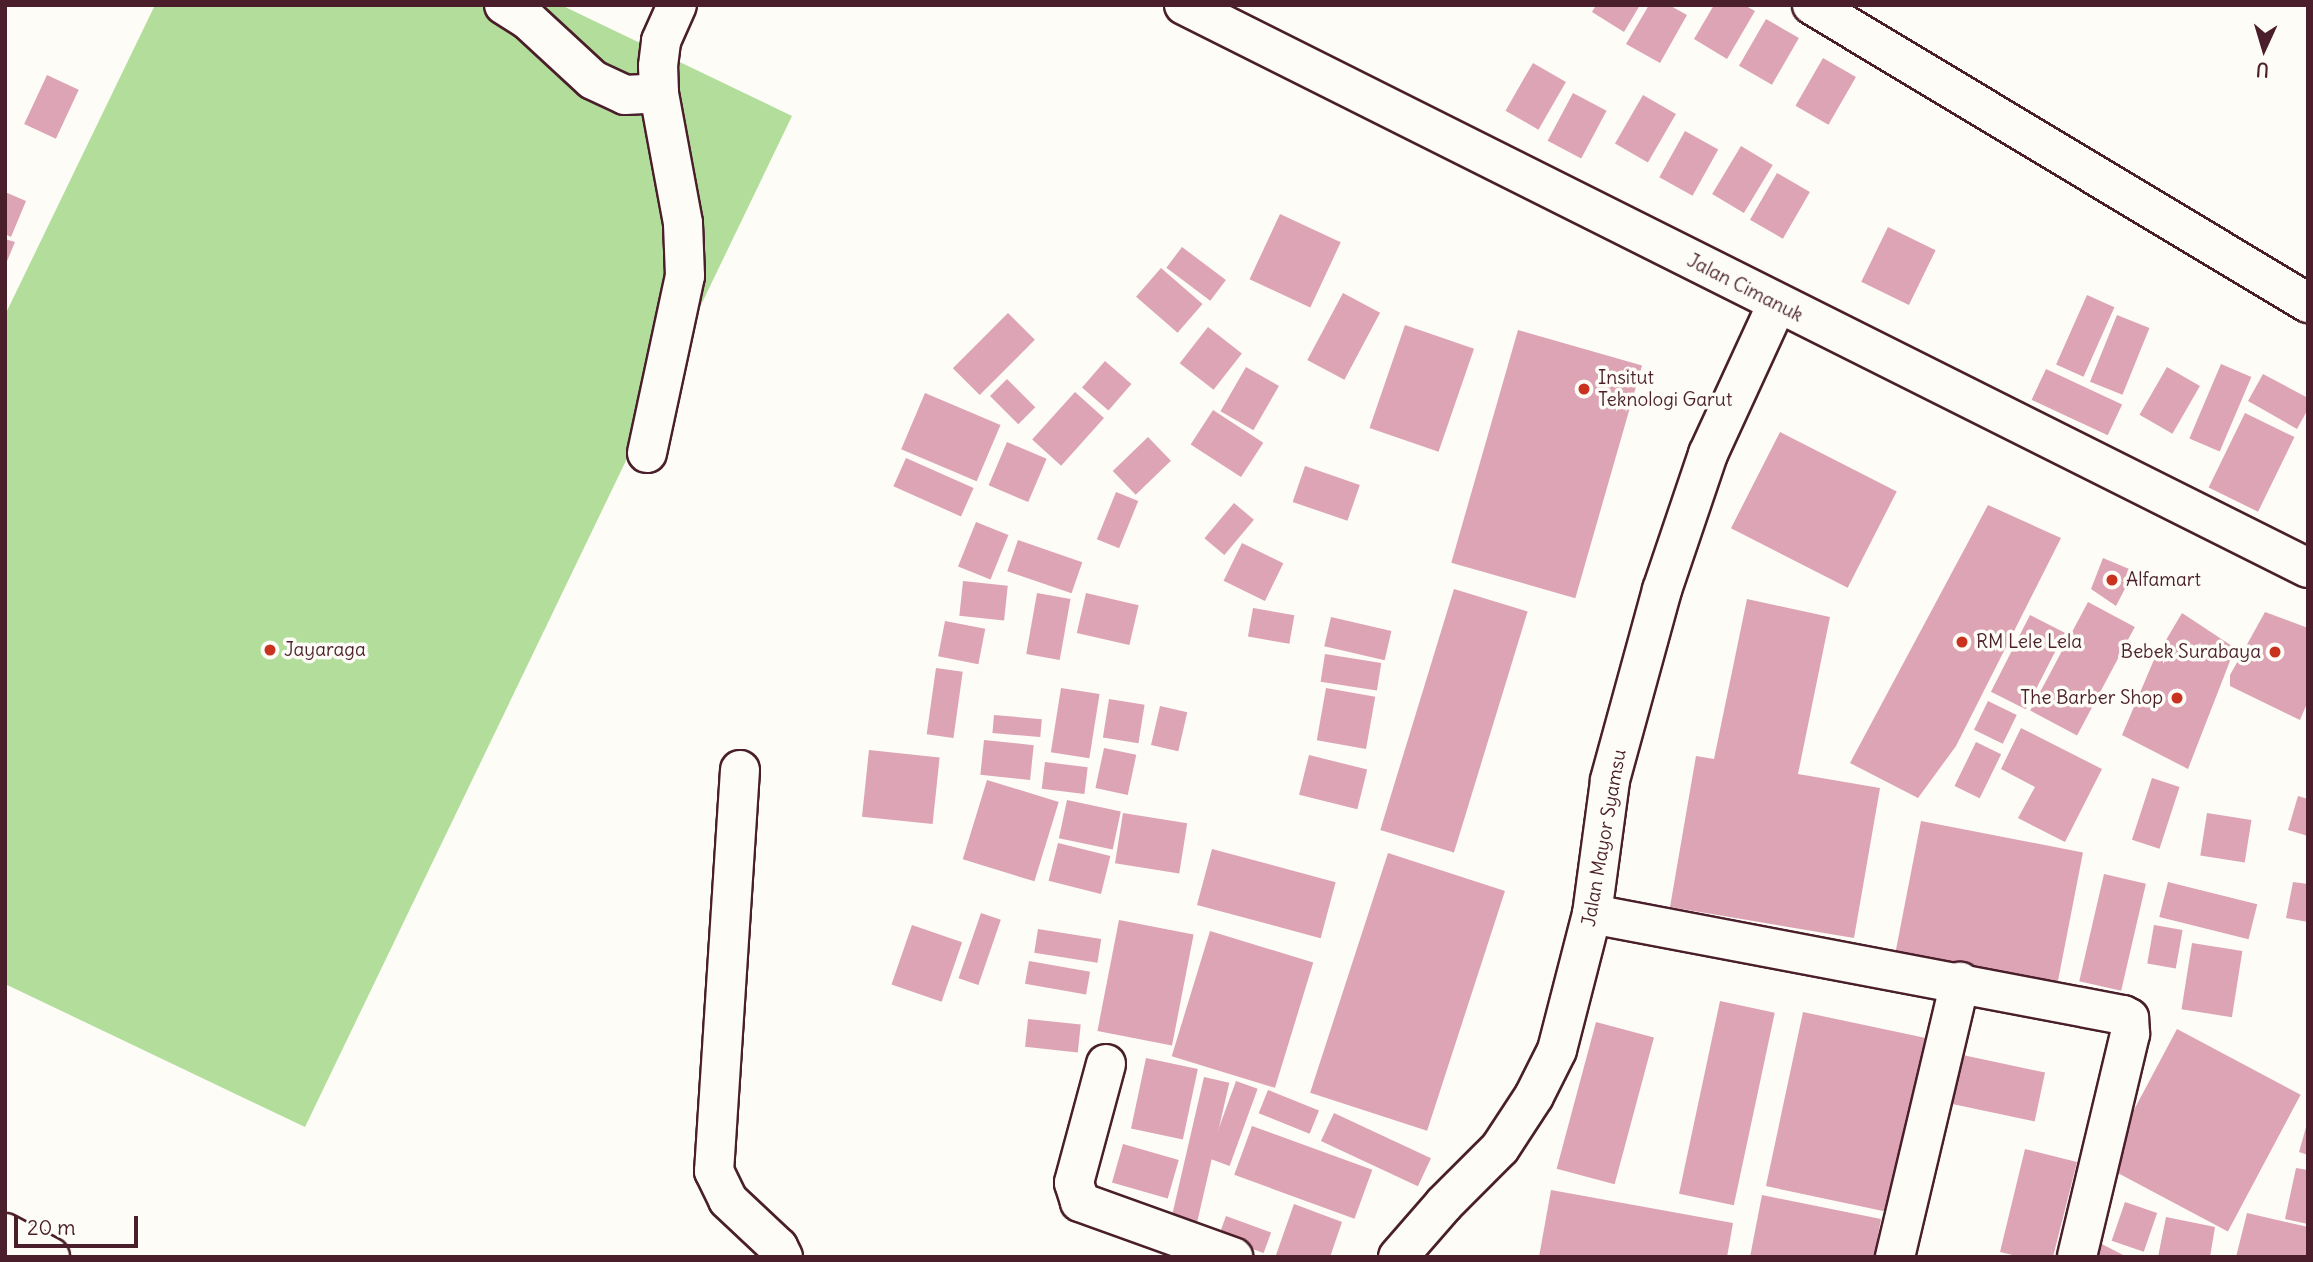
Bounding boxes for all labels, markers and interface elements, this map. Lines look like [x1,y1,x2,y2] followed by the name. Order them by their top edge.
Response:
[2229,14,2299,84] north arrow
[2255,58,2270,82] text: U
[1683,249,1807,327] street label: Jalan Cimanuk
[1598,367,1732,411] place label: Insitut Teknologi Garut
[1576,381,1592,397] marker: Insitut Teknologi Garut
[2126,569,2201,591] place label: Alfamart
[2104,572,2120,588] marker: Alfamart
[1976,631,2082,653] place label: RM Lele Lela
[1954,634,1970,650] marker: RM Lele Lela
[284,639,366,661] place label: Jayaraga
[2120,641,2261,663] place label: Bebek Surabaya
[262,642,278,658] marker: Jayaraga
[2267,644,2283,660] marker: Bebek Surabaya
[2020,687,2163,709] place label: The Barber Shop
[2169,690,2185,706] marker: The Barber Shop
[1577,748,1631,928] street label: Jalan Mayor Syamsu
[18,1202,142,1246] scale bar
[27,1214,76,1241] text: 20 m

